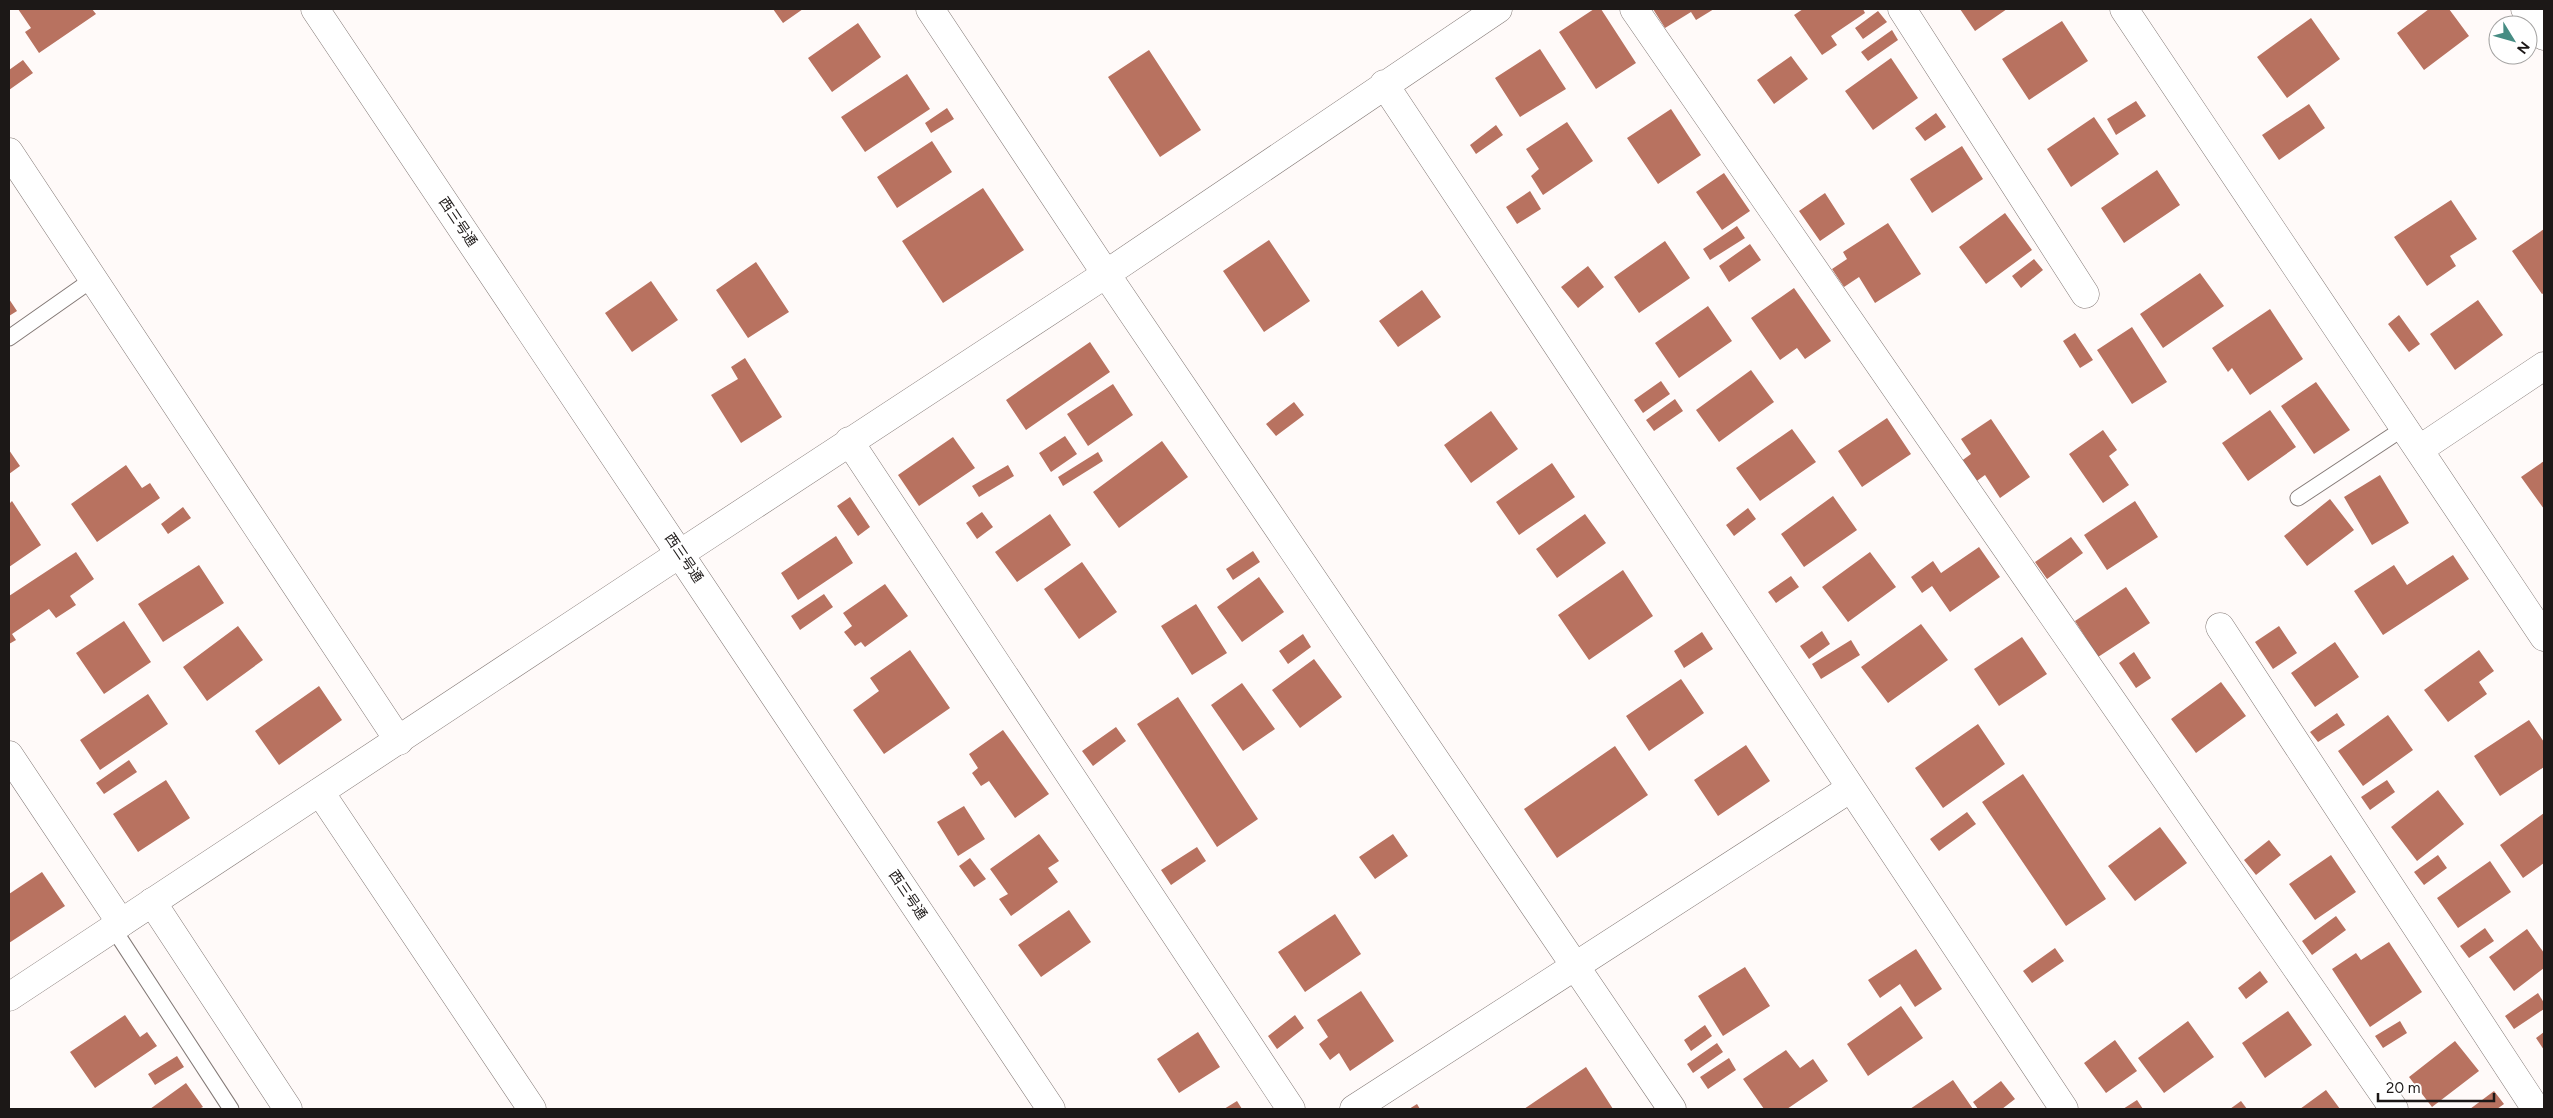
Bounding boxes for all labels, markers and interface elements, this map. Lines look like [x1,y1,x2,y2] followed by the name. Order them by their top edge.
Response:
[2488,15,2538,65] north arrow
[2513,38,2533,57] text: N
[435,194,481,250] street label: 西三号通
[661,530,707,586] street label: 西三号通
[885,867,931,923] street label: 西三号通
[2378,1070,2494,1102] scale bar
[2386,1079,2420,1097] text: 20 m

